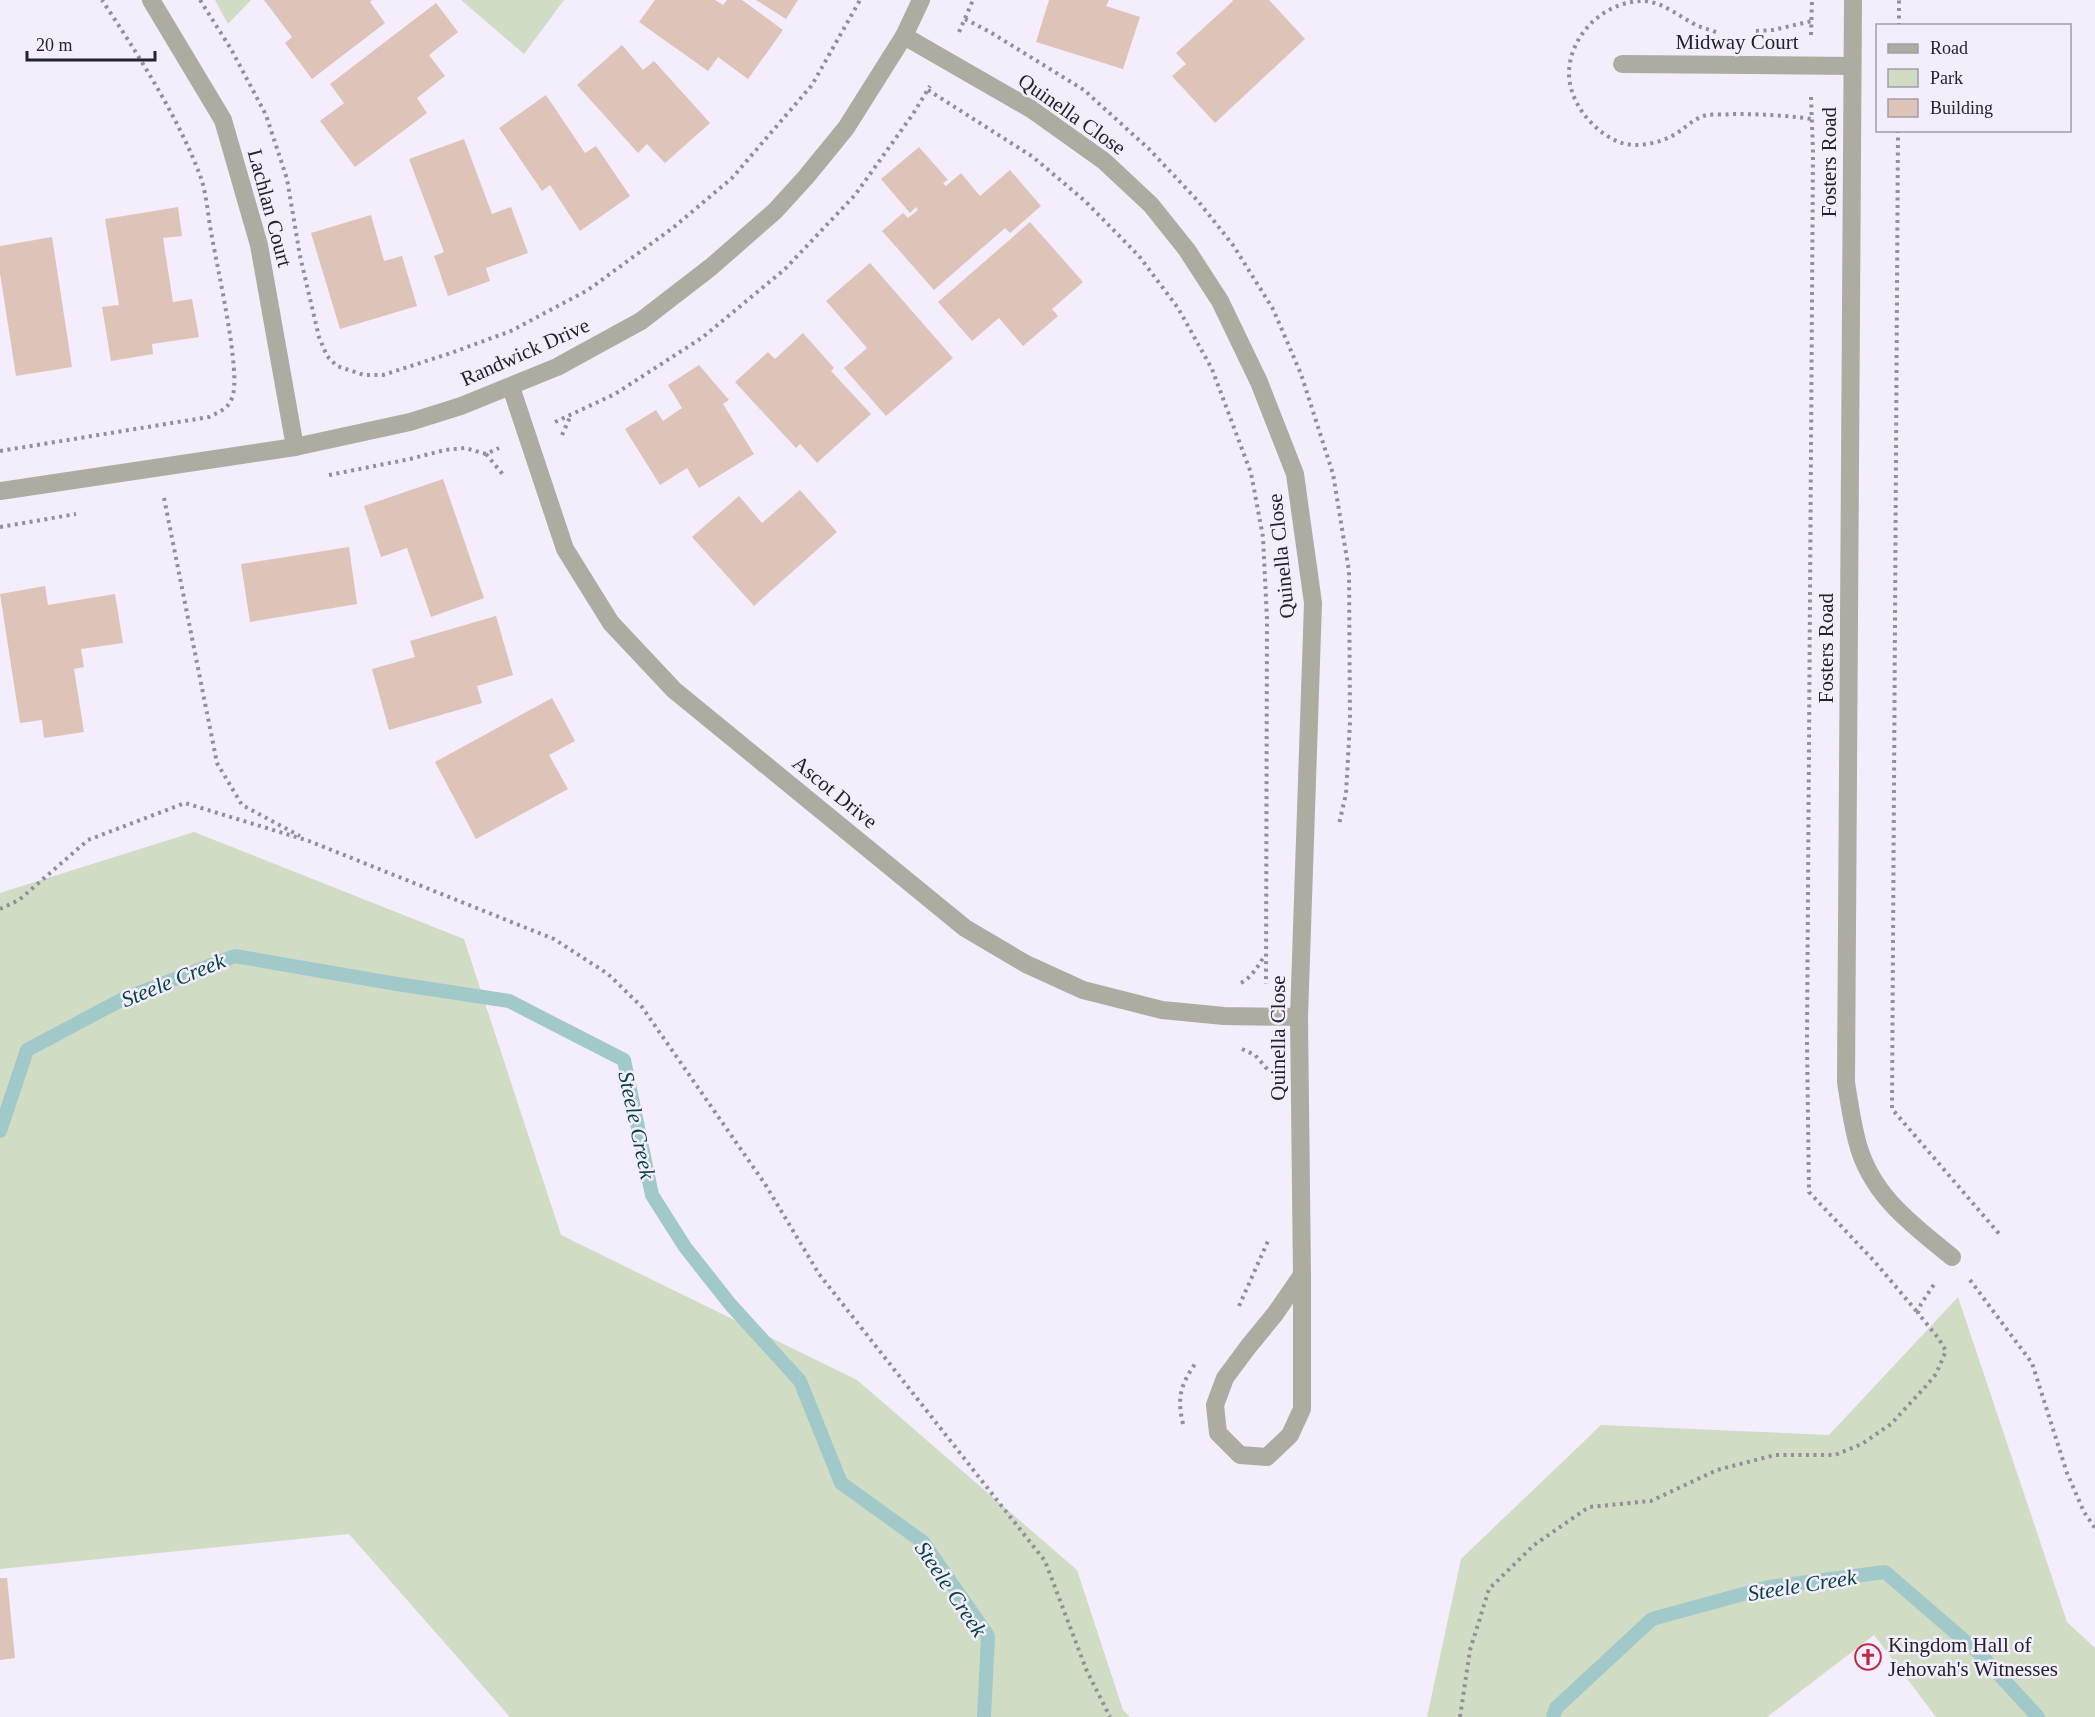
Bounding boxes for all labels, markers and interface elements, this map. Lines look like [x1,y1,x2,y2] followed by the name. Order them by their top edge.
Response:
[27,24,154,62] scale bar
[1876,24,2071,132] legend
[1675,30,1799,54] street label: Midway Court
[36,35,73,55] text: 20 m
[1930,38,1968,58] text: Road
[1014,68,1130,160] street label: Quinella Close
[1930,68,1963,88] text: Park
[1930,98,1993,118] text: Building
[1817,106,1841,217] street label: Fosters Road
[243,147,297,270] street label: Lachlan Court
[457,313,593,391] street label: Randwick Drive
[1263,492,1299,620] street label: Quinella Close
[1814,592,1838,703] street label: Fosters Road
[788,751,882,833] street label: Ascot Drive
[117,947,230,1012] water label: Steele Creek
[1266,975,1290,1101] street label: Quinella Close
[613,1069,661,1182] water label: Steele Creek
[910,1537,993,1642] water label: Steele Creek
[1746,1564,1859,1606] water label: Steele Creek
[1888,1633,2058,1681] place label: Kingdom Hall of Jehovah's Witnesses
[1853,1642,1883,1672] church icon: Kingdom Hall of Jehovah's Witnesses

